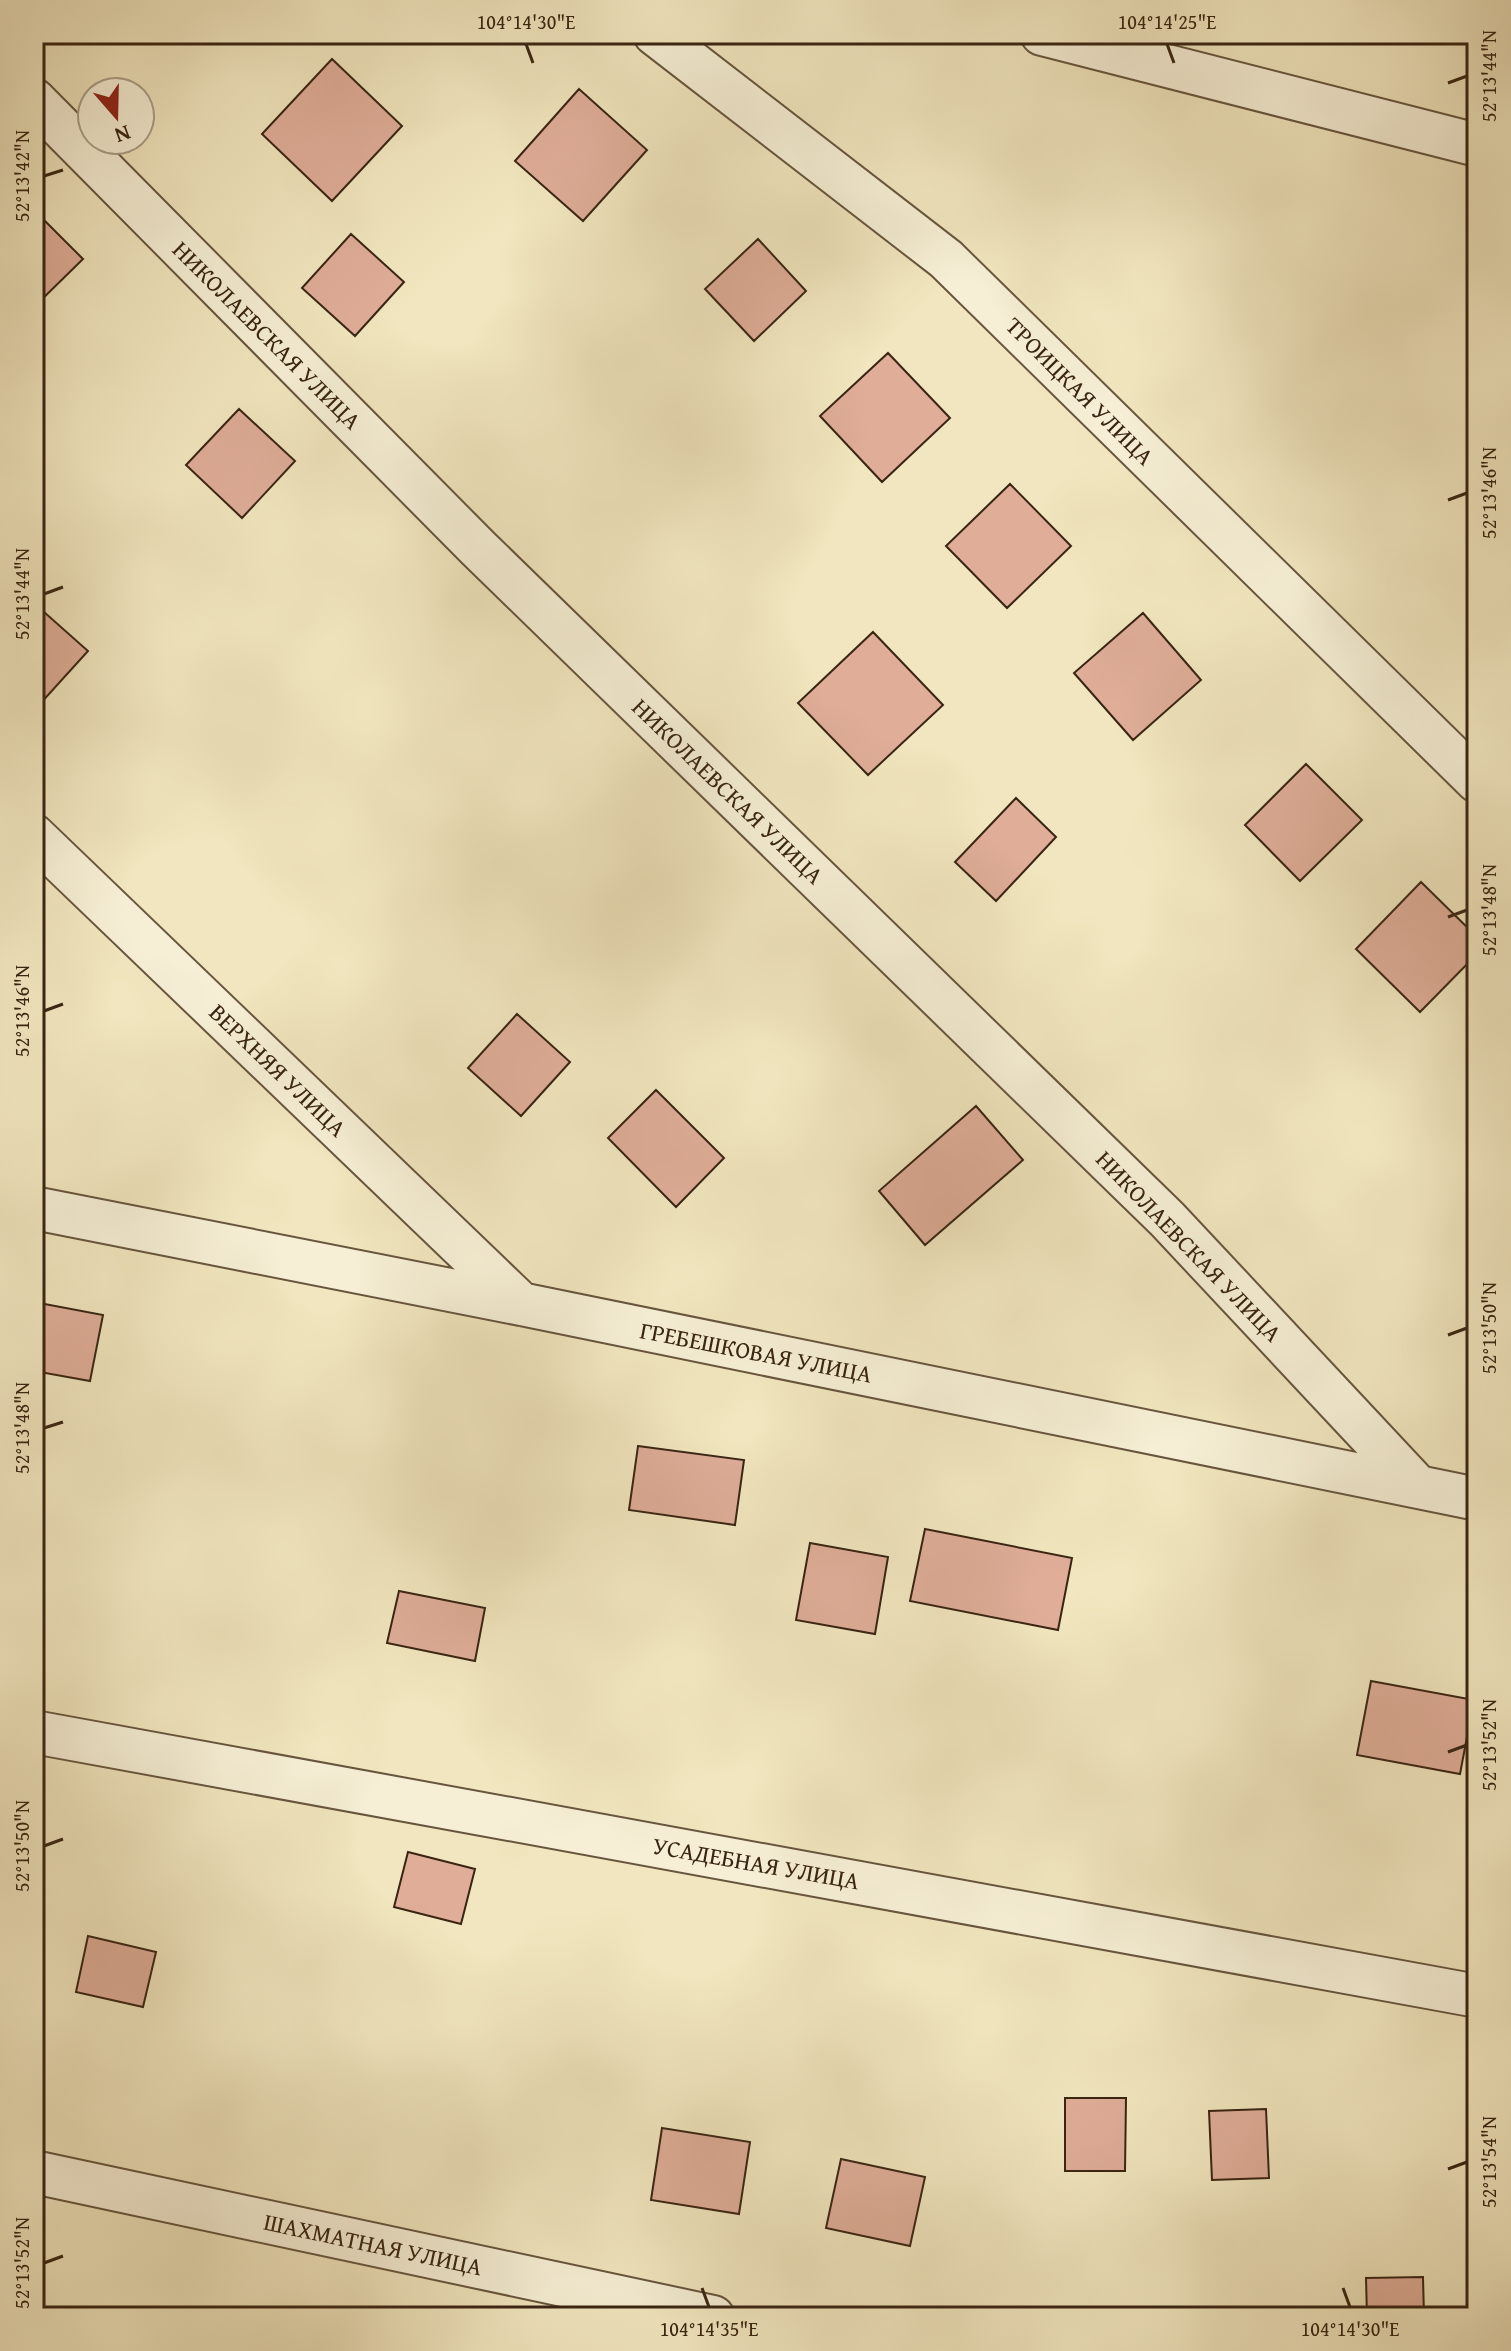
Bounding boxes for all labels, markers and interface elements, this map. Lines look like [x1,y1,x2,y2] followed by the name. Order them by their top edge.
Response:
[477,7,575,36] text: 104°14'30"E
[1118,7,1216,36] text: 104°14'25"E
[1474,30,1503,122] text: 52°13'44"N
[76,76,156,156] north arrow
[110,117,135,152] text: N
[7,130,36,222] text: 52°13'42"N
[165,233,370,438] street label: НИКОЛАЕВСКАЯ УЛИЦА
[998,309,1162,473] street label: ТРОИЦКАЯ УЛИЦА
[1474,447,1503,539] text: 52°13'46"N
[7,548,36,640] text: 52°13'44"N
[624,690,832,892] street label: НИКОЛАЕВСКАЯ УЛИЦА
[1474,864,1503,956] text: 52°13'48"N
[7,965,36,1057] text: 52°13'46"N
[201,995,355,1145] street label: ВЕРХНЯЯ УЛИЦА
[1088,1142,1290,1350] street label: НИКОЛАЕВСКАЯ УЛИЦА
[1474,1282,1503,1374] text: 52°13'50"N
[637,1312,875,1392] street label: ГРЕБЕШКОВАЯ УЛИЦА
[7,1382,36,1474] text: 52°13'48"N
[1474,1699,1503,1791] text: 52°13'52"N
[7,1800,36,1892] text: 52°13'50"N
[650,1828,863,1898] street label: УСАДЕБНАЯ УЛИЦА
[1474,2116,1503,2208] text: 52°13'54"N
[261,2204,486,2284] street label: ШАХМАТНАЯ УЛИЦА
[7,2217,36,2309] text: 52°13'52"N
[660,2314,758,2343] text: 104°14'35"E
[1301,2314,1399,2343] text: 104°14'30"E

